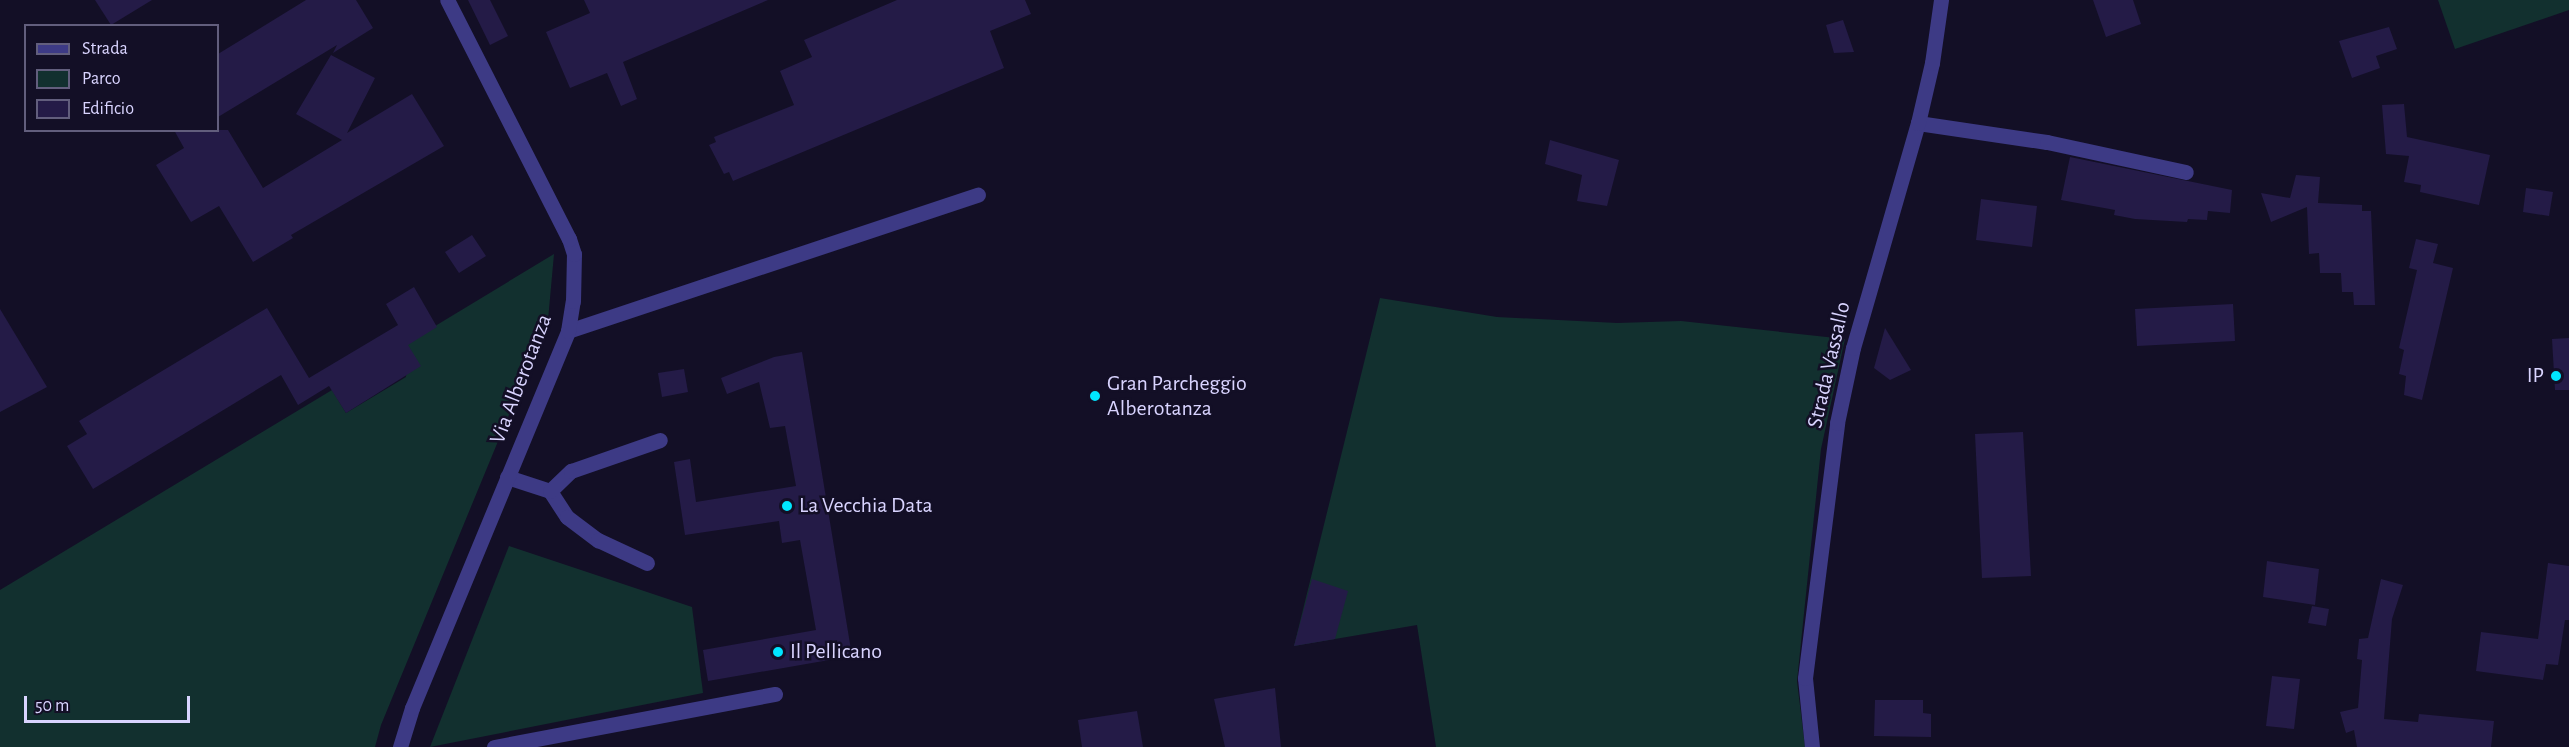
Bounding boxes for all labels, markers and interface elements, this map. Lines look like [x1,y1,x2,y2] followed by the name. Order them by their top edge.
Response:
[24,24,219,132] legend
[82,40,128,58] text: Strada
[82,70,121,88] text: Parco
[82,100,134,118] text: Edificio
[1802,299,1856,431] street label: Strada Vassallo
[484,311,558,447] street label: Via Alberotanza
[2527,363,2544,389] place label: IP
[2549,369,2563,383] marker: IP
[1107,370,1247,422] place label: Gran Parcheggio Alberotanza
[1088,389,1102,403] marker: Gran Parcheggio Alberotanza
[799,493,933,519] place label: La Vecchia Data
[780,499,794,513] marker: La Vecchia Data
[790,639,882,665] place label: Il Pellicano
[771,645,785,659] marker: Il Pellicano
[27,684,194,722] scale bar
[35,697,69,715] text: 50 m

